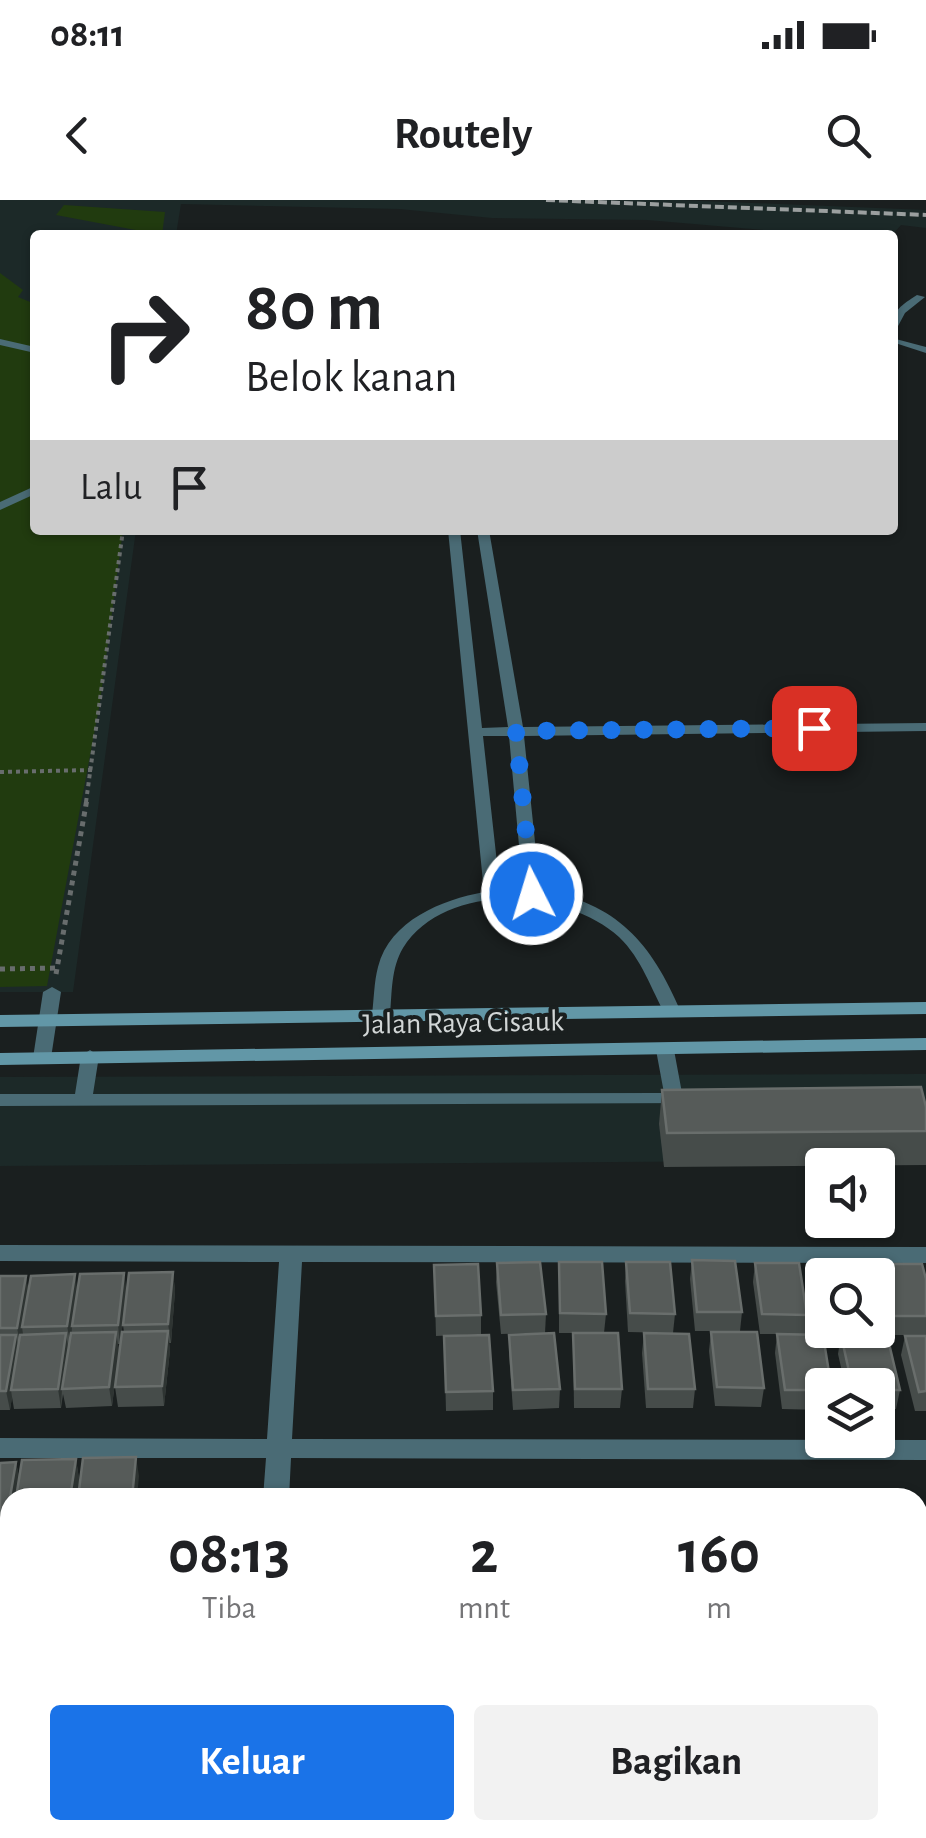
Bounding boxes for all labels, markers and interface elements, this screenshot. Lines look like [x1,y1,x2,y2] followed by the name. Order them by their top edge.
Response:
[50,16,125,54] text: 08:11
[50,108,105,163] icon: back
[821,108,876,163] icon: search
[394,112,532,157] text: Routely
[80,270,210,400] icon: right
[245,273,383,343] text: 80 m
[245,355,457,400] text: Belok kanan
[162,460,217,515] icon: arrive
[80,469,142,507] text: Lalu
[772,686,857,771] pin
[787,701,842,756] icon: arrive
[480,842,584,946] position arrow
[362,1006,564,1040] street label: Jalan Raya Cisauk
[805,1148,895,1458] map controls
[805,1148,895,1238] button: sound
[805,1258,895,1348] button: search
[805,1368,895,1458] button: layers
[168,1524,290,1584] text: 08:13
[470,1524,498,1584] text: 2
[678,1524,760,1584] text: 160
[202,1592,256,1624] text: Tiba
[458,1592,510,1624] text: mnt
[706,1592,732,1624] text: m
[50,1705,454,1820] button: Keluar
[474,1705,878,1820] button: Bagikan

